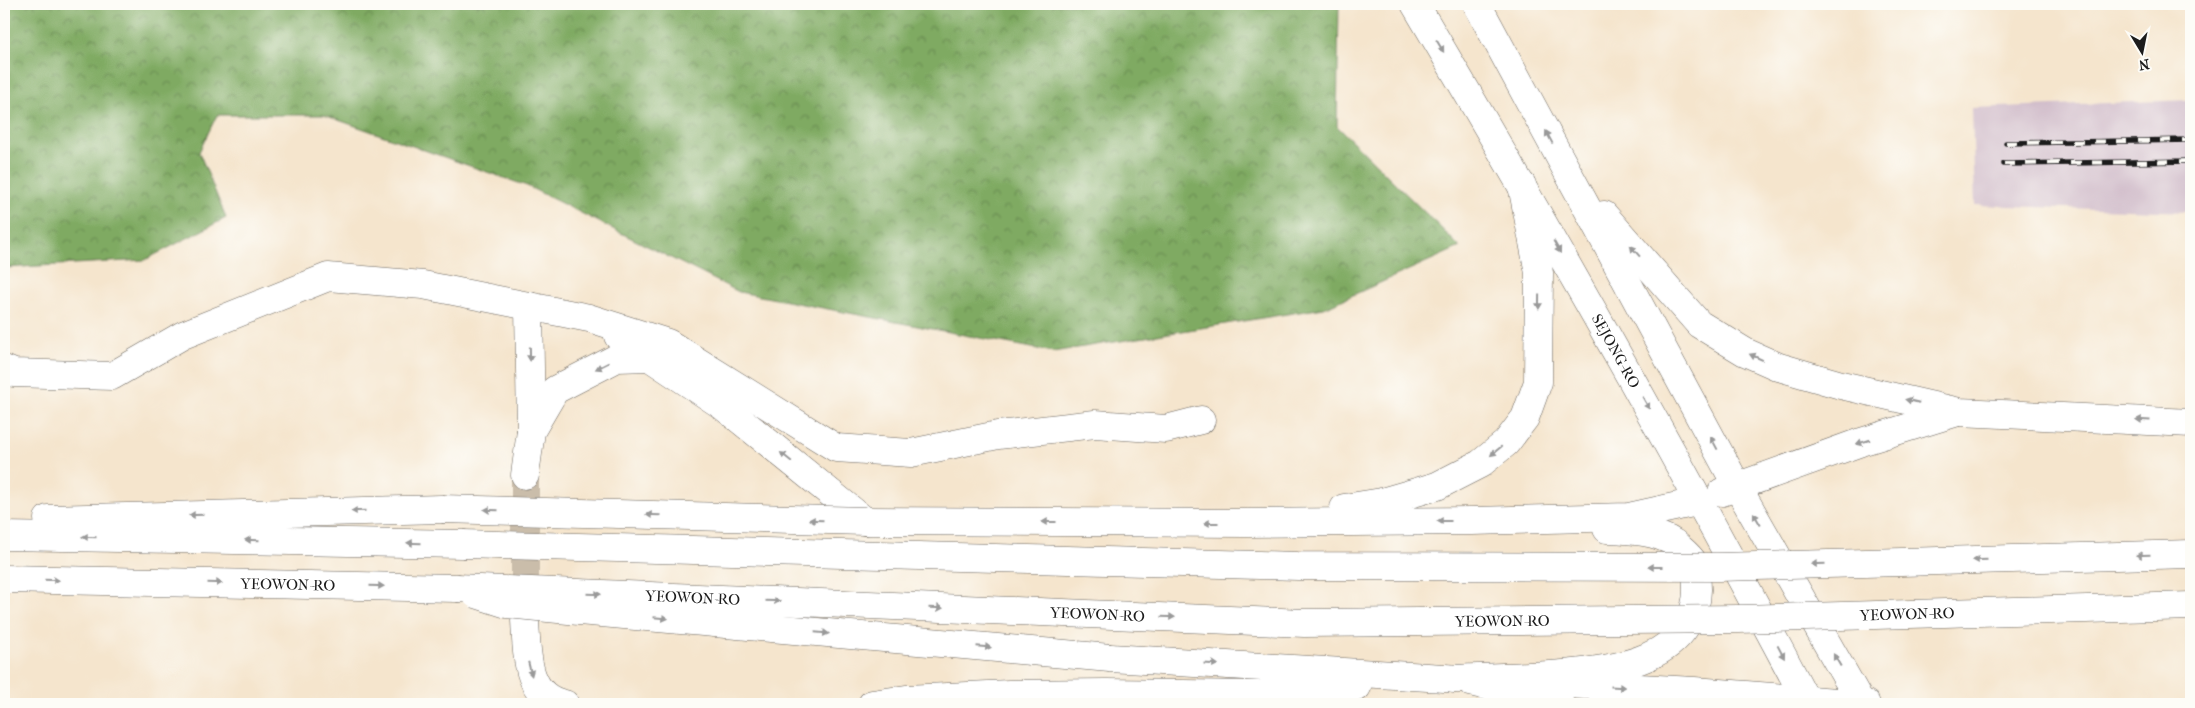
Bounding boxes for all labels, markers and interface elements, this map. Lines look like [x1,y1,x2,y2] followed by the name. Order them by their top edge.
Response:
[2118,28,2168,78] north arrow
[1436,39,1445,52] one-way arrow
[2137,55,2151,74] text: N
[1545,130,1553,144] one-way arrow
[1553,239,1561,254] one-way arrow
[1629,245,1641,257] one-way arrow
[1535,294,1543,310] one-way arrow
[1588,311,1644,391] street label: SEJONG-RO
[526,347,534,363] one-way arrow
[1749,352,1763,360] one-way arrow
[595,362,609,370] one-way arrow
[1641,397,1650,410] one-way arrow
[1904,397,1919,405] one-way arrow
[2134,416,2150,424] one-way arrow
[1710,436,1718,450] one-way arrow
[1855,439,1870,446] one-way arrow
[1490,445,1503,456] one-way arrow
[780,452,793,463] one-way arrow
[483,506,499,514] one-way arrow
[350,507,366,515] one-way arrow
[645,511,661,519] one-way arrow
[187,512,203,520] one-way arrow
[1752,513,1761,526] one-way arrow
[808,515,824,523] one-way arrow
[1436,517,1452,525] one-way arrow
[1041,518,1057,526] one-way arrow
[1203,519,1219,527] one-way arrow
[81,533,97,541] one-way arrow
[243,536,259,544] one-way arrow
[406,539,422,547] one-way arrow
[2134,551,2150,559] one-way arrow
[1972,556,1988,564] one-way arrow
[1809,560,1825,568] one-way arrow
[1647,563,1663,571] one-way arrow
[239,575,336,595] street label: YEOWON-RO
[45,576,61,584] one-way arrow
[207,580,223,588] one-way arrow
[370,583,386,591] one-way arrow
[644,587,741,609] street label: YEOWON-RO
[586,590,602,598] one-way arrow
[766,597,782,605] one-way arrow
[1049,603,1145,625] street label: YEOWON-RO
[928,604,944,612] one-way arrow
[1859,604,1955,625] street label: YEOWON-RO
[1454,612,1550,631] street label: YEOWON-RO
[653,614,669,622] one-way arrow
[1160,614,1176,622] one-way arrow
[815,629,831,637] one-way arrow
[977,643,993,651] one-way arrow
[1777,645,1785,660] one-way arrow
[1833,653,1841,668] one-way arrow
[526,661,534,676] one-way arrow
[1203,661,1219,669] one-way arrow
[1610,683,1626,691] one-way arrow

